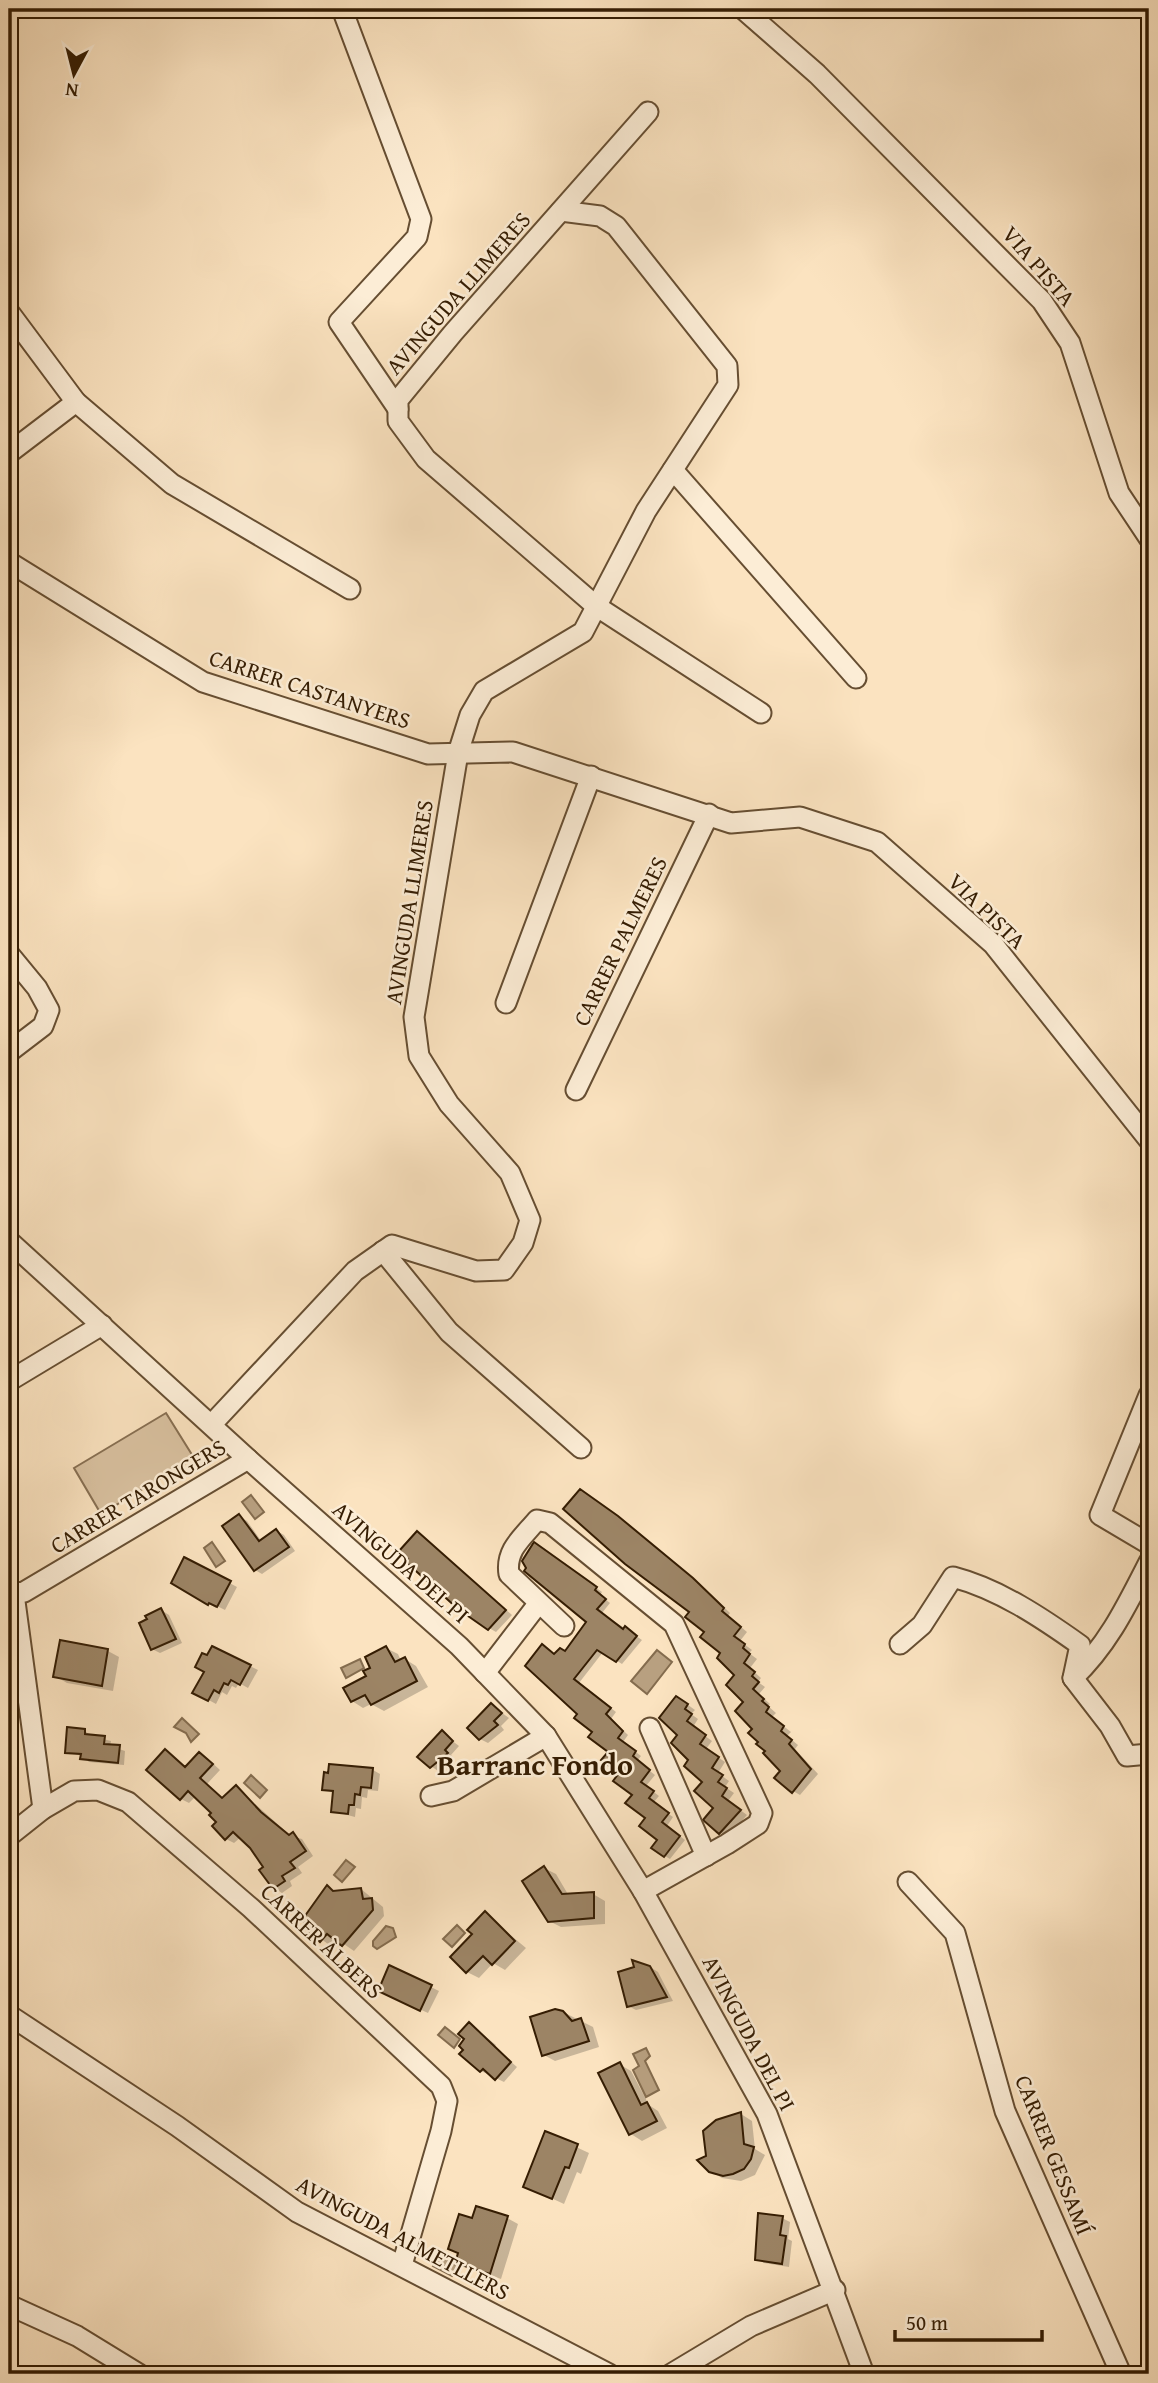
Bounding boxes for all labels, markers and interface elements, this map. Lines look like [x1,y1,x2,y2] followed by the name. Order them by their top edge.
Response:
[38,38,108,108] north arrow
[64,76,80,106] text: N
[377,204,538,381] street label: AVINGUDA LLIMERES
[995,218,1084,313] street label: VIA PISTA
[205,640,415,737] street label: CARRER CASTANYERS
[376,797,441,1006] street label: AVINGUDA LLIMERES
[564,850,675,1031] street label: CARRER PALMERES
[941,865,1034,956] street label: VIA PISTA
[44,1430,232,1561] street label: CARRER TARONGERS
[326,1493,477,1630] street label: AVINGUDA DEL PI
[437,1742,633,1786] district label: Barranc Fondo
[254,1875,391,2006] street label: CARRER ÀLBERS
[695,1949,804,2116] street label: AVINGUDA DEL PI
[1007,2070,1102,2241] street label: CARRER GESSAMÍ
[291,2167,516,2308] street label: AVINGUDA ALMETLLERS
[895,2299,1042,2343] scale bar
[906,2307,948,2338] text: 50 m

